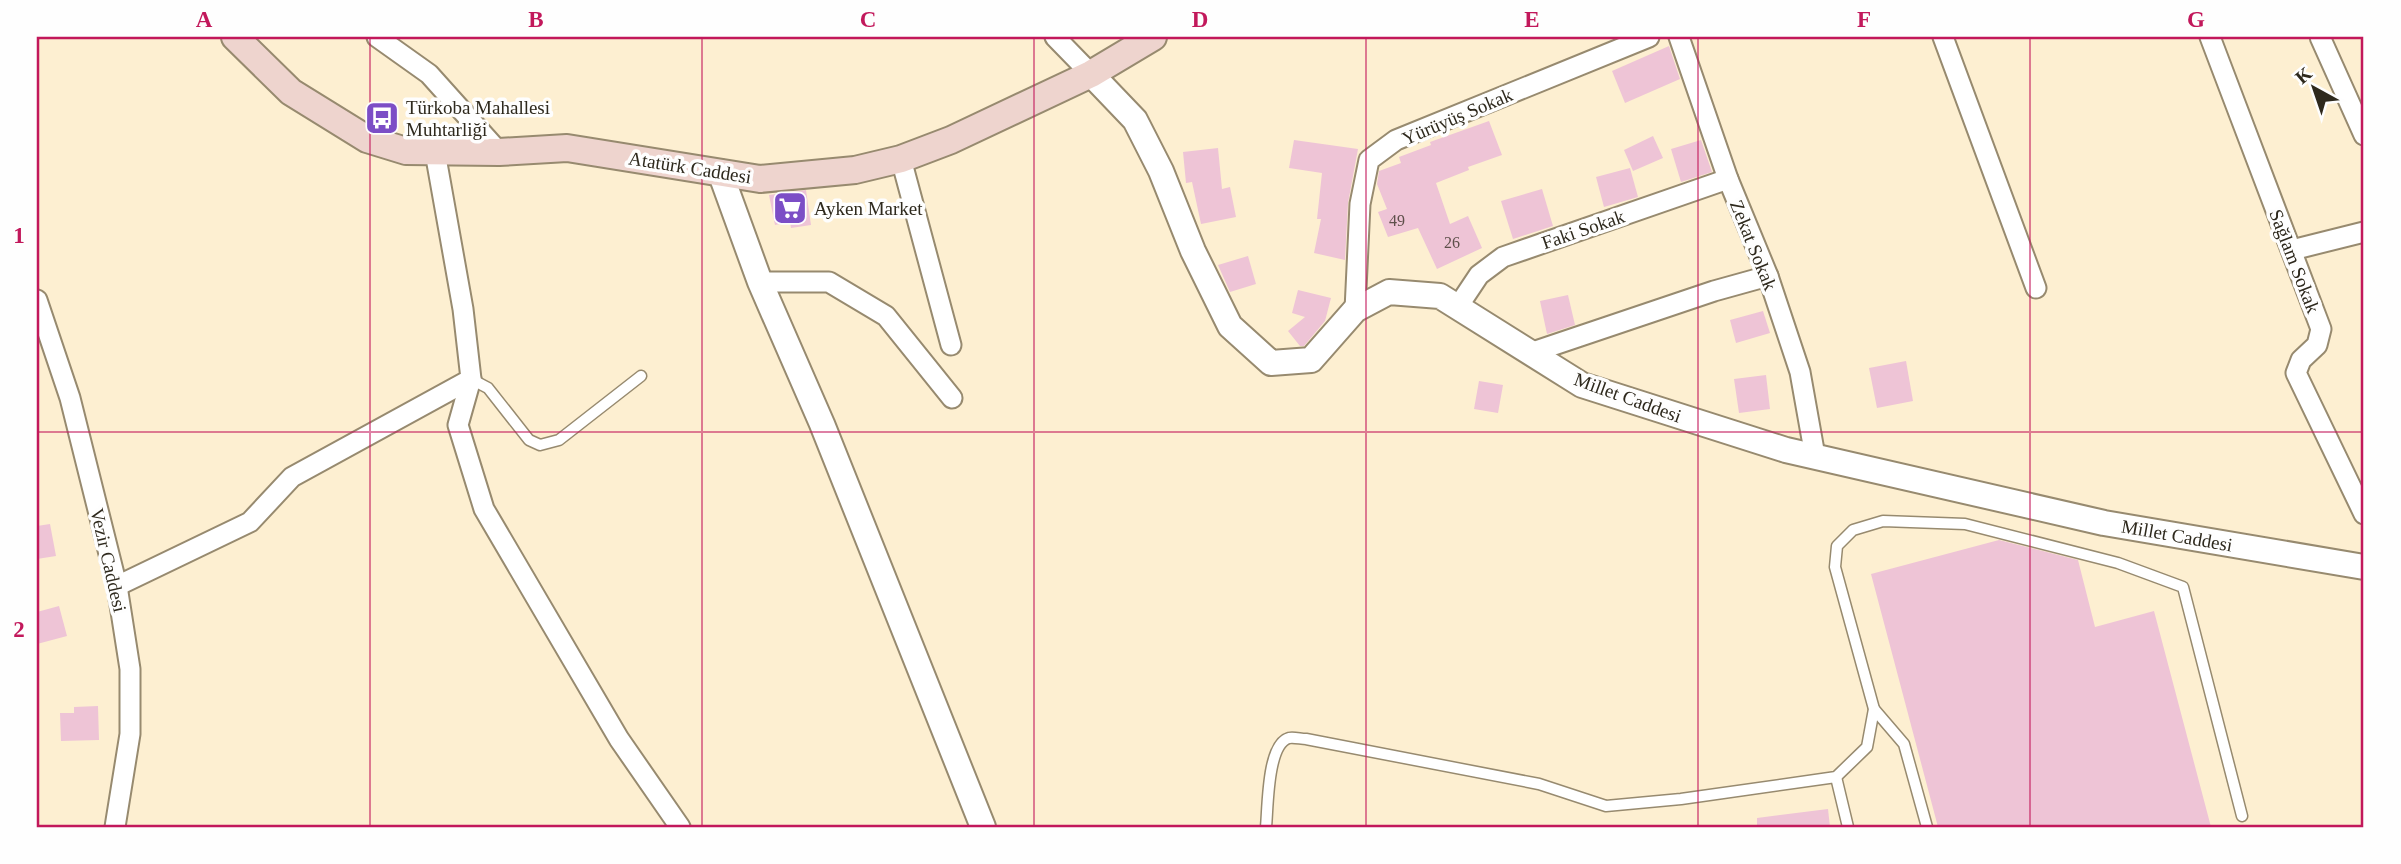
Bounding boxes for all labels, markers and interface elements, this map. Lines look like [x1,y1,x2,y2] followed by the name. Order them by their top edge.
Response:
[196,7,213,32] text: A
[528,7,544,32] text: B
[860,7,876,32] text: C
[1192,7,1208,32] text: D
[1524,7,1540,32] text: E
[1857,7,1871,32] text: F
[2187,7,2205,32] text: G
[2278,52,2348,122] north arrow
[2291,62,2316,88] text: K
[1399,84,1516,149] street label: Yürüyüş Sokak
[406,97,550,140] place label: Türkoba Mahallesi Muhtarliği
[363,99,401,137] bus stop icon: Türkoba Mahallesi Muhtarliği
[627,147,753,188] street label: Atatürk Caddesi
[771,189,809,227] supermarket icon: Ayken Market
[1726,197,1781,294] street label: Zekat Sokak
[814,198,923,219] place label: Ayken Market
[1539,205,1628,253] street label: Faki Sokak
[2265,206,2324,316] street label: Sağlam Sokak
[1389,212,1405,229] house number: 49
[13,223,25,248] text: 1
[1444,234,1460,251] house number: 26
[1571,368,1684,427] street label: Millet Caddesi
[86,506,131,614] street label: Vezir Caddesi
[2120,515,2234,556] street label: Millet Caddesi
[13,617,25,642] text: 2

